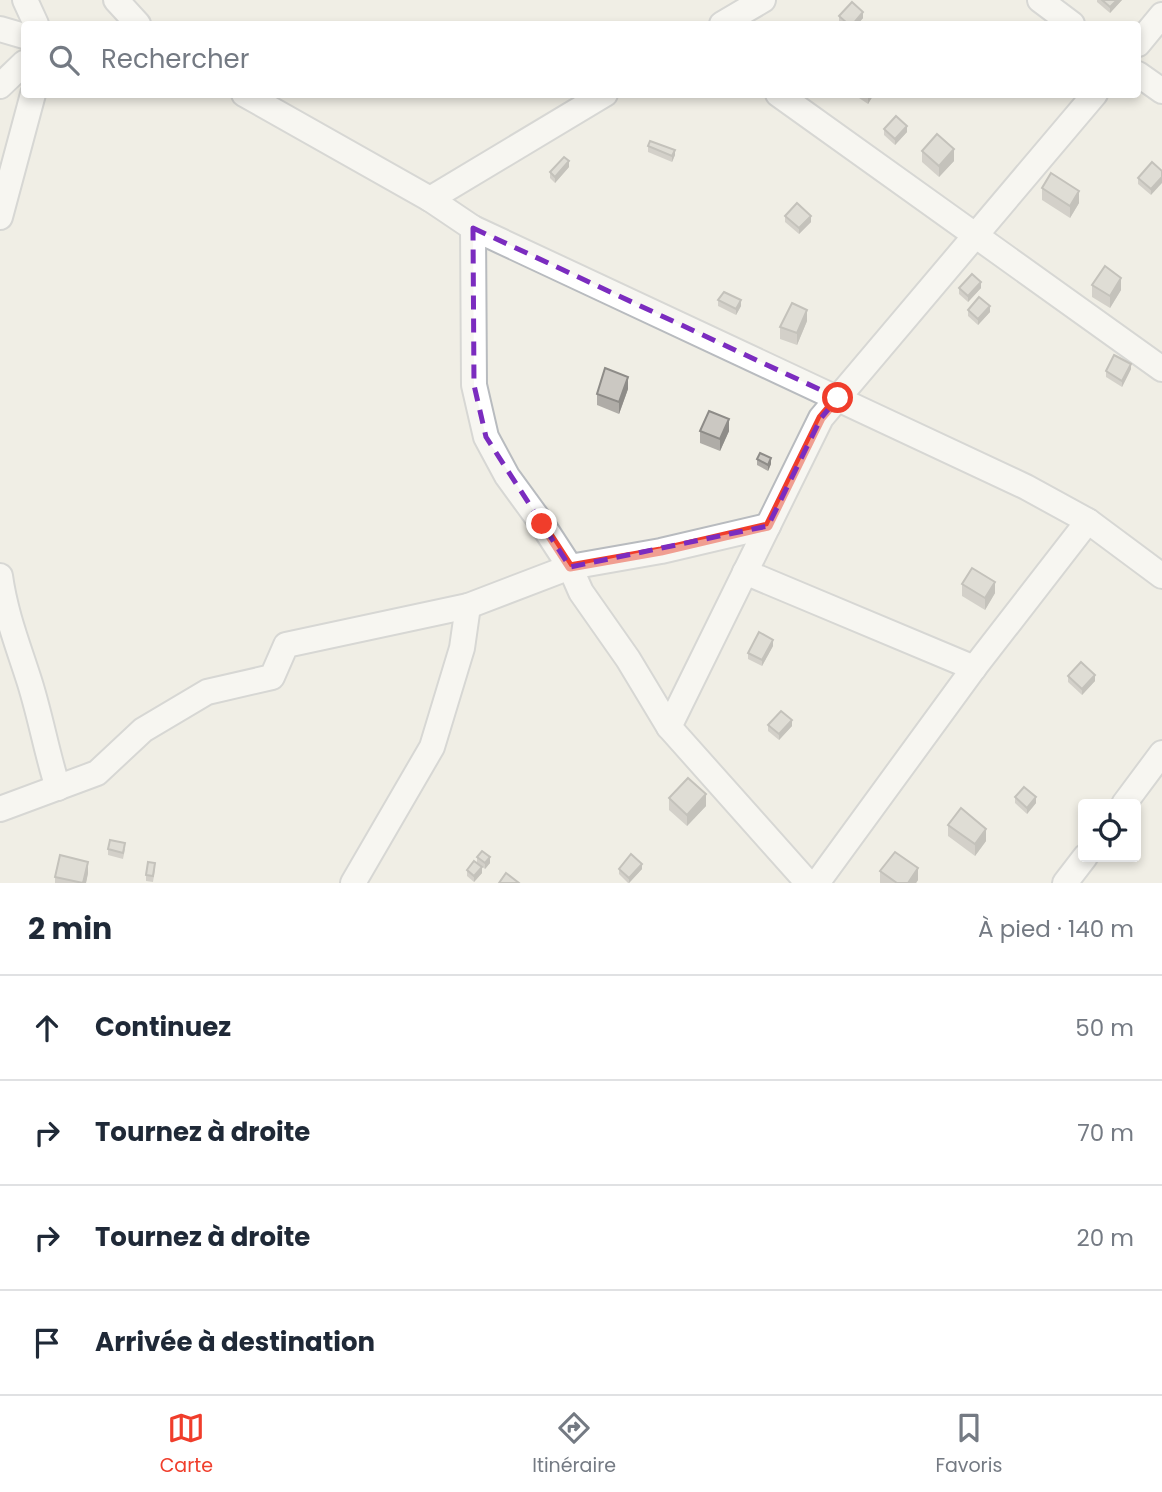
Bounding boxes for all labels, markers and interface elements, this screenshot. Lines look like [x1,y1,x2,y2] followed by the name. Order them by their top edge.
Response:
[21,21,1141,98] search box
[45,41,83,79] icon: search
[101,41,249,77] text: Rechercher
[822,382,853,413] route start
[526,508,557,539] route end
[1078,799,1141,862] map controls
[1078,799,1141,862] button: locate
[28,907,112,950] text: 2 min
[978,913,1134,945] text: À pied · 140 m
[28,1009,66,1047] icon: ahead
[95,1009,231,1045] text: Continuez
[1075,1012,1134,1044] text: 50 m
[28,1114,66,1152] icon: right
[95,1114,310,1150] text: Tournez à droite
[1077,1117,1134,1149] text: 70 m
[28,1219,66,1257] icon: right
[95,1219,310,1255] text: Tournez à droite
[1076,1222,1134,1254] text: 20 m
[28,1324,66,1362] icon: arrive
[95,1324,375,1360] text: Arrivée à destination
[160,1409,213,1480] tab: Carte
[532,1409,616,1480] tab: Itinéraire
[935,1409,1002,1480] tab: Favoris

